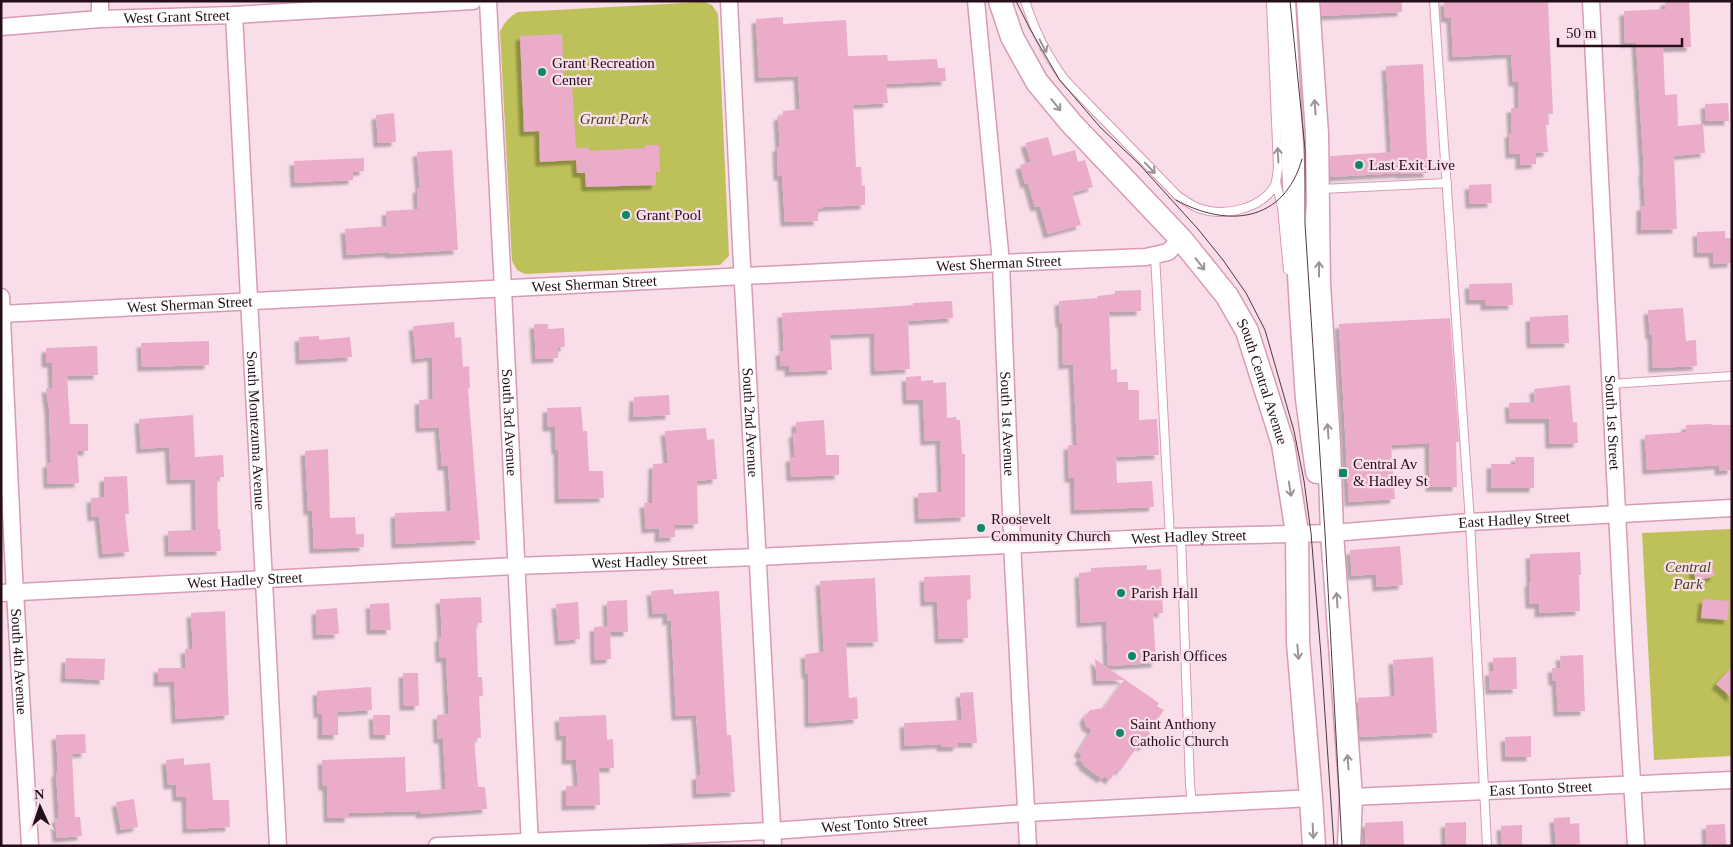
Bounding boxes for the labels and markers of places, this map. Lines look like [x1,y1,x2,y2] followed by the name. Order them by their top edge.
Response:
[552,55,655,88] place label: Grant Recreation Center
[536,66,548,78] marker: Grant Recreation Center
[1369,157,1455,173] place label: Last Exit Live
[1353,159,1365,171] marker: Last Exit Live
[636,207,701,223] place label: Grant Pool
[620,209,632,221] marker: Grant Pool
[1353,456,1429,489] place label: Central Av & Hadley St
[1337,467,1349,479] marker: Central Av & Hadley St
[991,511,1111,544] place label: Roosevelt Community Church
[975,522,987,534] marker: Roosevelt Community Church
[1131,585,1198,601] place label: Parish Hall
[1115,587,1127,599] marker: Parish Hall
[1142,648,1227,664] place label: Parish Offices
[1126,650,1138,662] marker: Parish Offices
[1130,716,1229,749] place label: Saint Anthony Catholic Church
[1114,727,1126,739] marker: Saint Anthony Catholic Church

